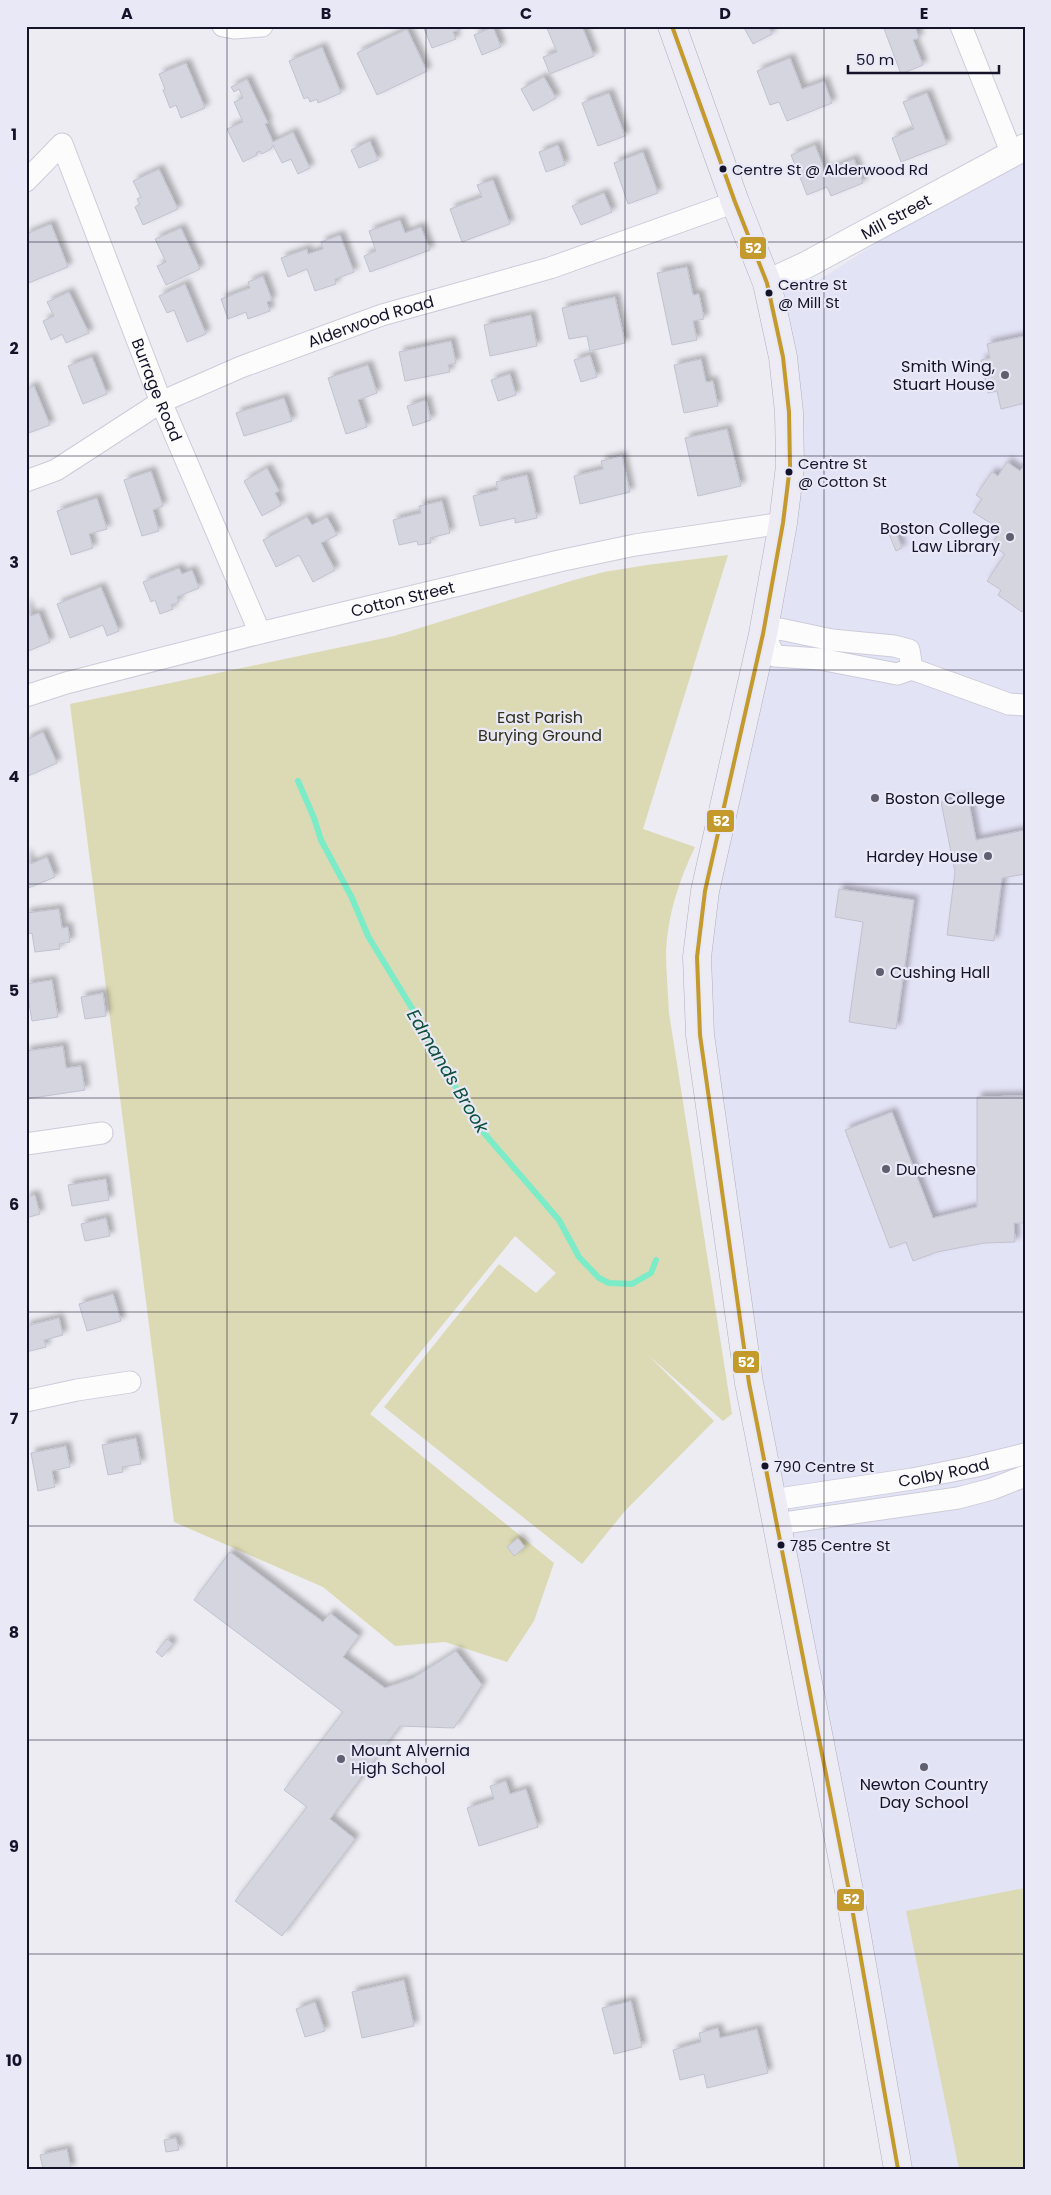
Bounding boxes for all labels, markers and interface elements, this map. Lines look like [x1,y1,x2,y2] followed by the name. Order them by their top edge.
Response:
[121,2,133,25] text: A
[321,2,331,25] text: B
[520,2,532,25] text: C
[719,2,731,25] text: D
[920,2,928,25] text: E
[848,42,1000,74] scale bar
[856,49,894,70] text: 50 m
[11,123,17,146] text: 1
[732,159,928,180] place label: Centre St @ Alderwood Rd
[718,164,728,174] marker: Centre St @ Alderwood Rd
[857,188,935,245] street label: Mill Street
[739,236,767,260] line badge: 52
[744,238,762,258] text: 52
[778,274,847,313] place label: Centre St @ Mill St
[764,288,774,298] marker: Centre St @ Mill St
[304,290,436,353] street label: Alderwood Road
[126,335,188,445] street label: Burrage Road
[9,337,19,360] text: 2
[893,355,995,396] place label: Smith Wing, Stuart House
[999,369,1011,381] marker: Smith Wing, Stuart House
[798,453,887,492] place label: Centre St @ Cotton St
[784,467,794,477] marker: Centre St @ Cotton St
[880,517,1000,558] place label: Boston College Law Library
[1004,531,1016,543] marker: Boston College Law Library
[9,551,19,574] text: 3
[348,575,457,622] street label: Cotton Street
[478,706,602,747] park label: East Parish Burying Ground
[9,765,20,788] text: 4
[885,787,1005,810] place label: Boston College
[869,792,881,804] marker: Boston College
[706,809,735,833] line badge: 52
[712,811,730,831] text: 52
[866,845,978,868] place label: Hardey House
[982,850,994,862] marker: Hardey House
[890,961,990,984] place label: Cushing Hall
[874,966,886,978] marker: Cushing Hall
[9,979,19,1002] text: 5
[401,1004,495,1138] water label: Edmands Brook
[896,1158,976,1181] place label: Duchesne
[880,1163,892,1175] marker: Duchesne
[9,1193,19,1216] text: 6
[732,1350,760,1374] line badge: 52
[737,1352,755,1372] text: 52
[10,1407,19,1430] text: 7
[897,1452,992,1492] street label: Colby Road
[774,1456,874,1477] place label: 790 Centre St
[760,1461,770,1471] marker: 790 Centre St
[790,1535,890,1556] place label: 785 Centre St
[776,1540,786,1550] marker: 785 Centre St
[9,1621,19,1644] text: 8
[351,1739,470,1780] place label: Mount Alvernia High School
[335,1753,347,1765] marker: Mount Alvernia High School
[918,1761,930,1773] marker: Newton Country Day School
[860,1773,988,1814] place label: Newton Country Day School
[9,1835,19,1858] text: 9
[836,1888,865,1912] line badge: 52
[842,1889,860,1909] text: 52
[6,2049,22,2072] text: 10

